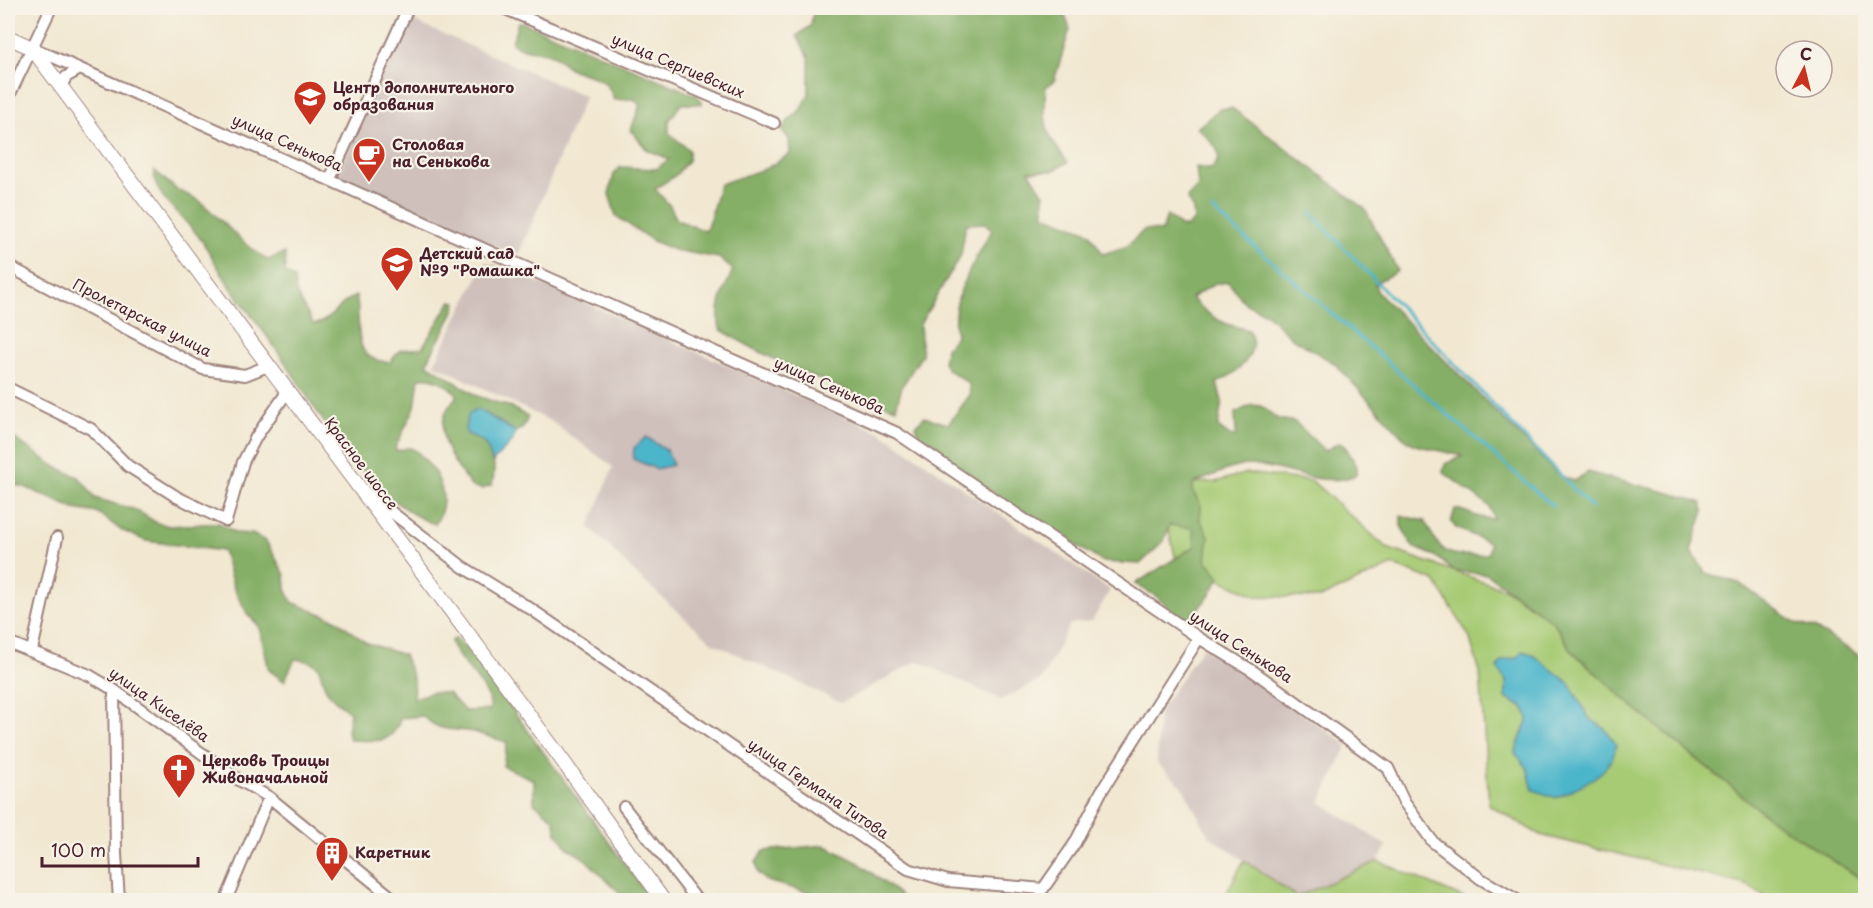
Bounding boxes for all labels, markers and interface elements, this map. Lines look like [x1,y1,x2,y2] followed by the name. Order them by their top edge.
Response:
[609,26,749,103] street label: улица Сергиевских
[1774,39,1834,99] north arrow
[1799,40,1813,66] text: С
[333,75,514,115] place label: Центр дополнительного образования
[292,79,328,126] school or university icon: Центр дополнительного образования
[229,107,347,177] street label: улица Сенькова
[392,132,490,172] place label: Столовая на Сенькова
[351,136,387,183] cafe icon: Столовая на Сенькова
[419,241,540,281] place label: Детский сад №9 "Ромашка"
[379,245,415,292] school or university icon: Детский сад №9 "Ромашка"
[69,272,217,362] street label: Пролетарская улица
[771,350,889,420] street label: улица Сенькова
[320,412,405,514] street label: Красное шоссе
[1186,604,1298,688] street label: улица Сенькова
[105,661,215,747] street label: улица Киселёва
[744,732,895,844] street label: улица Германа Титова
[202,748,330,788] place label: Церковь Троицы Живоначальной
[161,752,197,799] church icon: Церковь Троицы Живоначальной
[42,830,198,868] scale bar
[314,835,350,882] building icon: Каретник
[51,836,106,863] text: 100 m
[355,840,431,863] place label: Каретник

